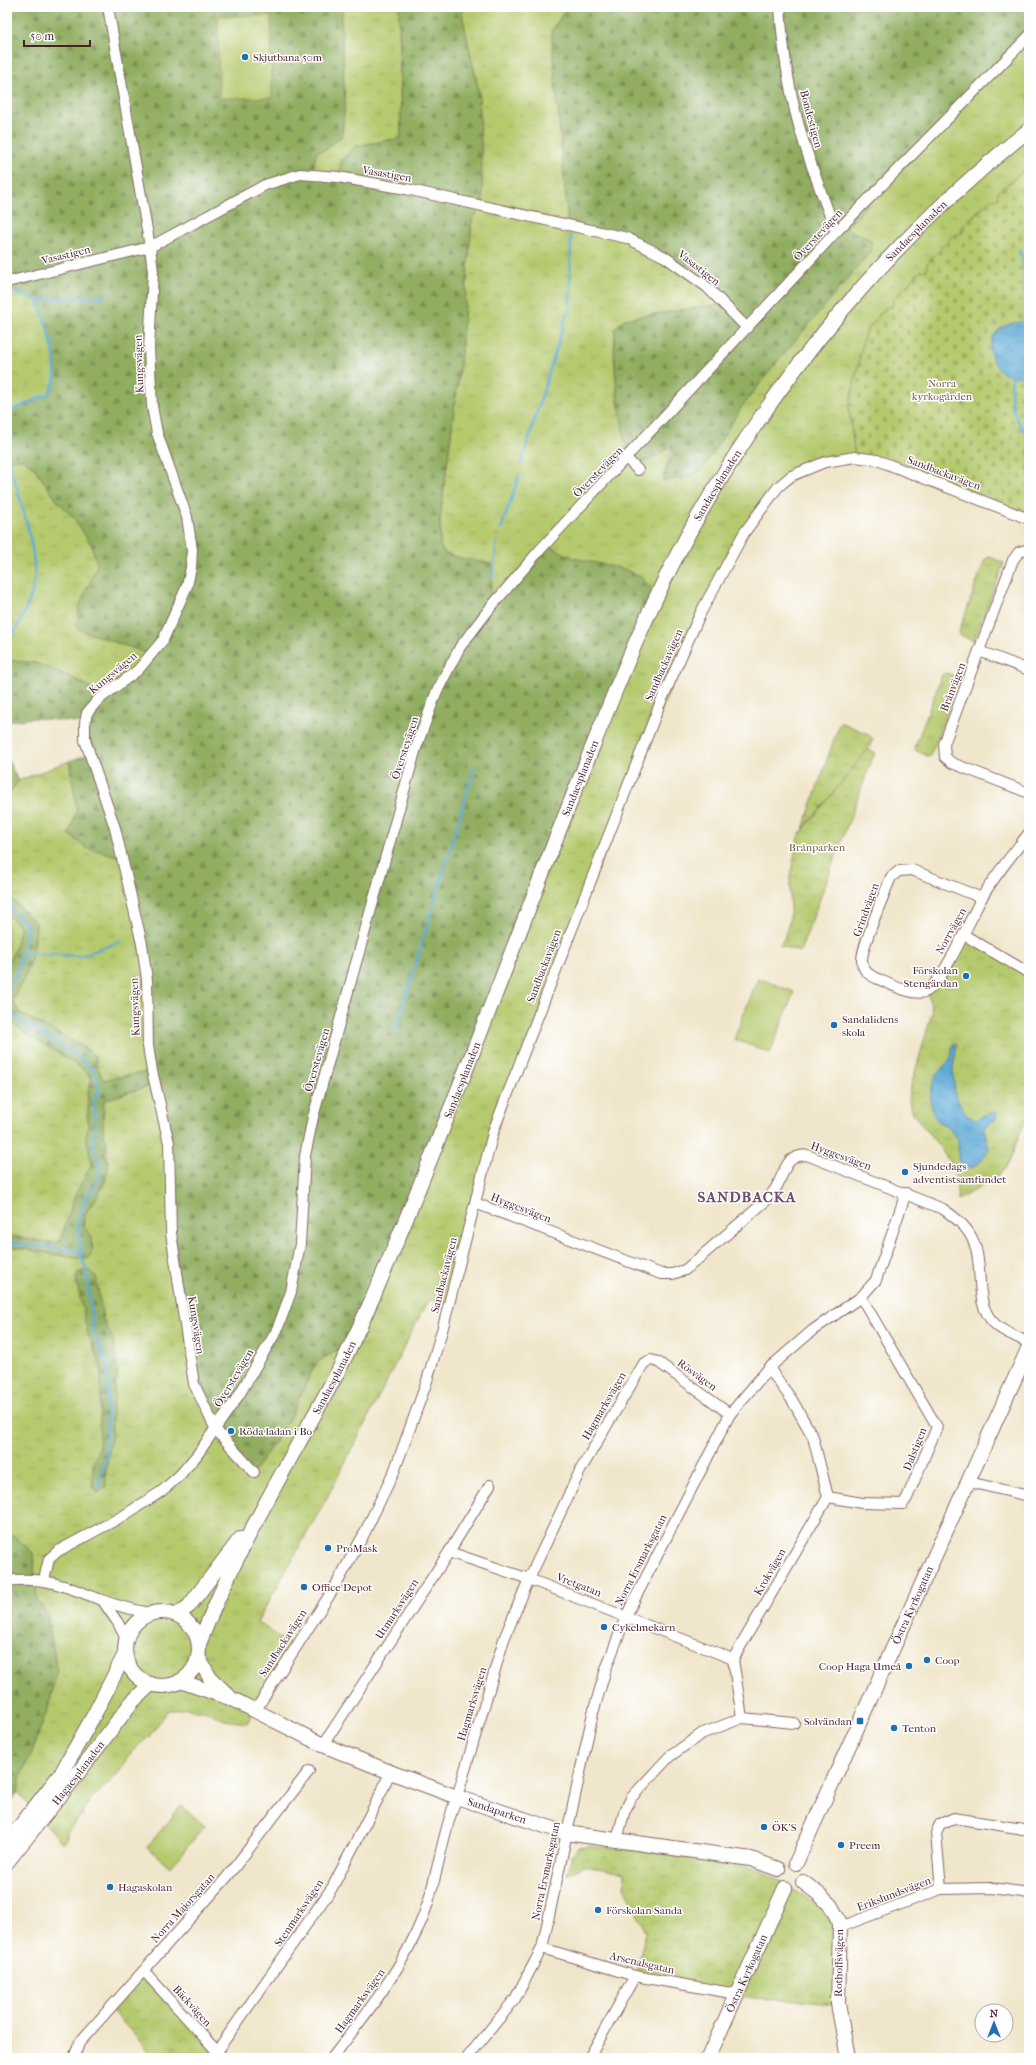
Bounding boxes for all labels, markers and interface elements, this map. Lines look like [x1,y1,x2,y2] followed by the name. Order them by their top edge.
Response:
[24,22,90,48] scale bar
[30,29,54,43] text: 50 m
[253,51,323,64] place label: Skjutbana 50m
[240,52,250,62] marker: Skjutbana 50m
[797,89,825,150] street label: Bondestigen
[360,163,413,185] street label: Vasastigen
[883,197,950,264] street label: Sandaesplanaden
[791,206,846,263] street label: Överstevägen
[39,243,92,268] street label: Vasastigen
[675,247,723,289] street label: Vasastigen
[131,334,147,393] street label: Kungsvägen
[912,377,973,403] park label: Norra kyrkogården
[571,443,626,500] street label: Överstevägen
[691,447,744,523] street label: Sandaesplanaden
[906,453,983,493] street label: Sandbackavägen
[642,626,686,703] street label: Sandbackavägen
[86,649,140,697] street label: Kungsvägen
[938,660,968,713] street label: Brånvägen
[389,714,422,781] street label: Överstevägen
[559,738,601,818] street label: Sandaesplanaden
[789,841,846,854] park label: Brånparken
[850,881,882,939] street label: Grindvägen
[933,905,969,957] street label: Norrvägen
[524,927,564,1004] street label: Sandbackavägen
[904,964,959,990] place label: Förskolan Stengärdan
[961,971,971,981] marker: Förskolan Stengärdan
[127,977,143,1036] street label: Kungsvägen
[842,1013,898,1039] place label: Sandalidens skola
[829,1020,839,1030] marker: Sandalidens skola
[302,1026,332,1093] street label: Överstevägen
[441,1039,483,1120] street label: Sandaesplanaden
[809,1139,874,1173] street label: Hyggesvägen
[913,1160,1006,1186] place label: Sjundedags adventistsamfundet
[900,1167,910,1177] marker: Sjundedags adventistsamfundet
[698,1188,797,1206] district label: SANDBACKA
[489,1191,554,1226] street label: Hyggesvägen
[428,1235,460,1314] street label: Sandbackavägen
[185,1295,207,1356] street label: Kungsvägen
[310,1338,359,1416] street label: Sandaesplanaden
[212,1346,257,1409] street label: Överstevägen
[675,1356,720,1394] street label: Rösvägen
[579,1369,629,1442] street label: Hagmarksvägen
[239,1425,313,1438] place label: Röda ladan i Bo
[900,1425,930,1472] street label: Dalstigen
[226,1426,236,1436] marker: Röda ladan i Bo
[612,1512,670,1608] street label: Norra Ersmarksgatan
[336,1542,378,1555] place label: ProMask
[323,1543,333,1553] marker: ProMask
[751,1546,789,1598] street label: Krokvägen
[889,1563,936,1646] street label: Östra Kyrkogatan
[554,1570,604,1600] street label: Vretgatan
[373,1576,422,1642] street label: Utmarksvägen
[312,1581,372,1594] place label: Office Depot
[299,1582,309,1592] marker: Office Depot
[256,1606,310,1679] street label: Sandbackavägen
[612,1621,676,1634] place label: Cykelmekarn
[599,1622,609,1632] marker: Cykelmekarn
[935,1654,960,1667] place label: Coop
[922,1655,932,1665] marker: Coop
[819,1660,902,1673] place label: Coop Haga Umeå
[904,1661,914,1671] marker: Coop Haga Umeå
[455,1665,490,1742] street label: Hagmarksvägen
[804,1715,853,1728] place label: Solvändan
[855,1716,865,1726] marker: Solvändan
[902,1722,937,1735] place label: Tenton
[889,1723,899,1733] marker: Tenton
[49,1738,107,1807] street label: Hagaesplanaden
[466,1794,529,1826] street label: Sandaparken
[529,1820,563,1922] street label: Norra Ersmarksgatan
[772,1821,797,1834] place label: ÖK'S
[759,1822,769,1832] marker: ÖK'S
[849,1839,881,1852] place label: Preem
[836,1840,846,1850] marker: Preem
[148,1870,218,1945] street label: Norra Majorsgatan
[855,1874,933,1914] street label: Erikslundsvägen
[272,1876,327,1949] street label: Stenmarksvägen
[118,1881,173,1894] place label: Hagaskolan
[105,1882,115,1892] marker: Hagaskolan
[606,1904,683,1917] place label: Förskolan Sanda
[593,1905,603,1915] marker: Förskolan Sanda
[832,1928,846,1997] street label: Rothoffsvägen
[723,1932,770,2014] street label: Östra Kyrkogatan
[607,1949,676,1977] street label: Arsenalsgatan
[332,1966,388,2036] street label: Hagmarksvägen
[170,1983,214,2030] street label: Bäckvägen
[974,2003,1014,2043] north arrow
[990,2007,999,2020] text: N

